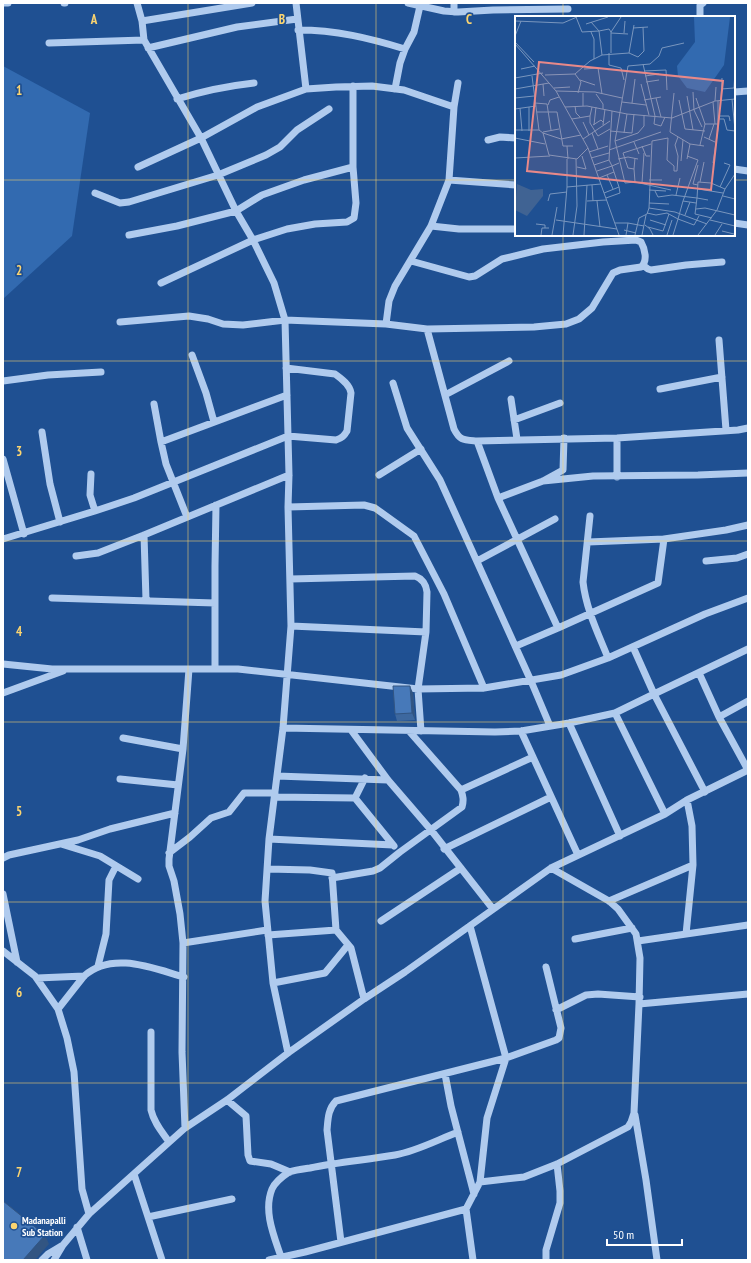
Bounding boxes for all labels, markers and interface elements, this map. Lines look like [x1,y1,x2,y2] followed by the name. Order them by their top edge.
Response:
[90,11,98,28] text: A
[279,11,285,28] text: B
[466,11,472,28] text: C
[515,16,735,236] inset map
[16,82,22,99] text: 1
[16,262,22,279] text: 2
[16,443,22,460] text: 3
[16,623,23,640] text: 4
[16,803,22,820] text: 5
[16,984,22,1001] text: 6
[16,1164,22,1181] text: 7
[22,1214,66,1239] place label: Madanapalli Sub Station
[9,1221,19,1231] marker: Madanapalli Sub Station
[607,1221,682,1247] scale bar
[613,1227,634,1242] text: 50 m

